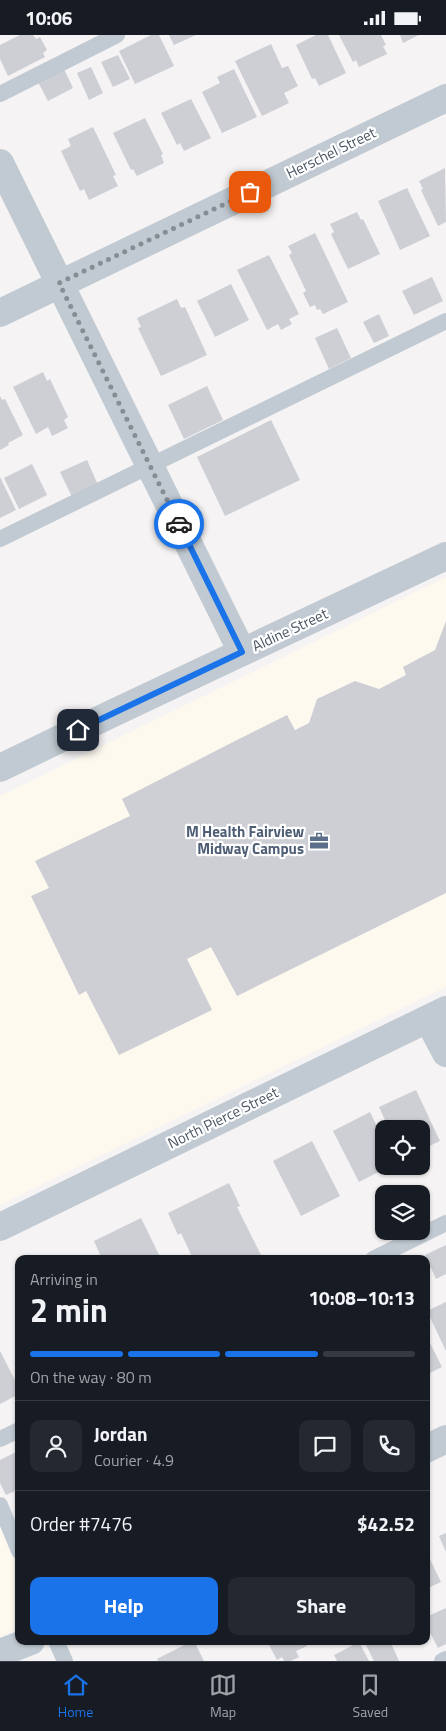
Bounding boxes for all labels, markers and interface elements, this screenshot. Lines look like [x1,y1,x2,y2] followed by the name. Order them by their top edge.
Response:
[25,3,72,32] text: 10:06
[282,121,380,184] street label: Herschel Street
[229,171,271,213] pin
[236,178,264,206] icon: bag
[154,499,204,549] courier
[165,510,193,538] icon: car
[248,602,332,657] street label: Aldine Street
[57,709,99,751] pin
[64,716,92,744] icon: home
[186,820,304,860] place label: M Health Fairview Midway Campus
[308,830,330,852] office icon: M Health Fairview Midway Campus
[164,1080,283,1154] street label: North Pierce Street
[375,1120,430,1240] map controls
[375,1120,430,1175] button: locate
[375,1185,430,1240] button: layers
[30,1267,98,1291] text: Arriving in
[308,1283,415,1312] text: 10:08–10:13
[30,1286,108,1334] text: 2 min
[30,1365,152,1389] text: On the way · 80 m
[94,1419,147,1448] text: Jordan
[30,1420,82,1472] button: person
[299,1420,351,1472] button: chat
[363,1420,415,1472] button: phone
[94,1448,174,1472] text: Courier · 4.9
[30,1509,132,1538] text: Order #7476
[357,1509,415,1538] text: $42.52
[30,1577,218,1635] button: Help
[228,1577,415,1635] button: Share
[58,1671,93,1722] tab: Home
[209,1671,237,1722] tab: Map
[353,1671,388,1722] tab: Saved

